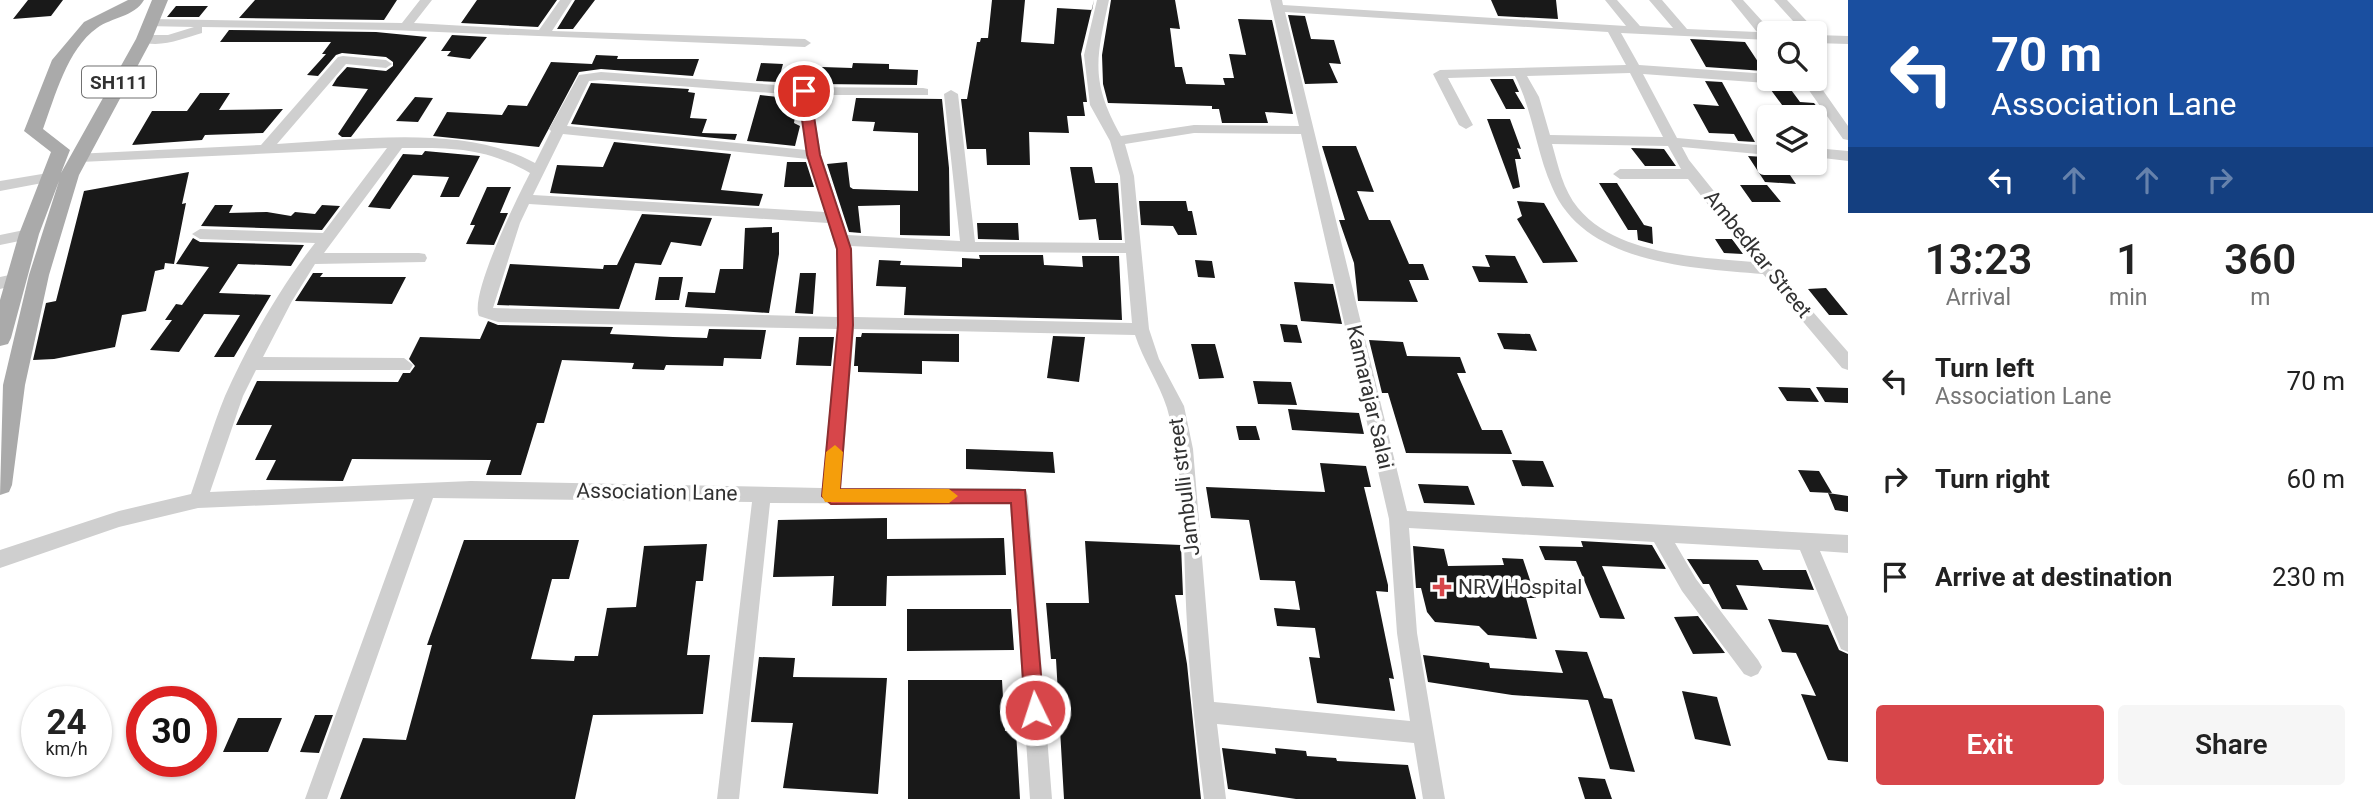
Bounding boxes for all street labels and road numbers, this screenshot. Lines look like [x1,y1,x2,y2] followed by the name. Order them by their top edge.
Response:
[82,66,156,97] road number: SH111
[1699,186,1817,323] street label: Ambedkar Street
[1342,323,1398,471] street label: Kamarajar Salai
[1164,416,1204,557] street label: Jambulli street
[576,479,738,505] street label: Association Lane

